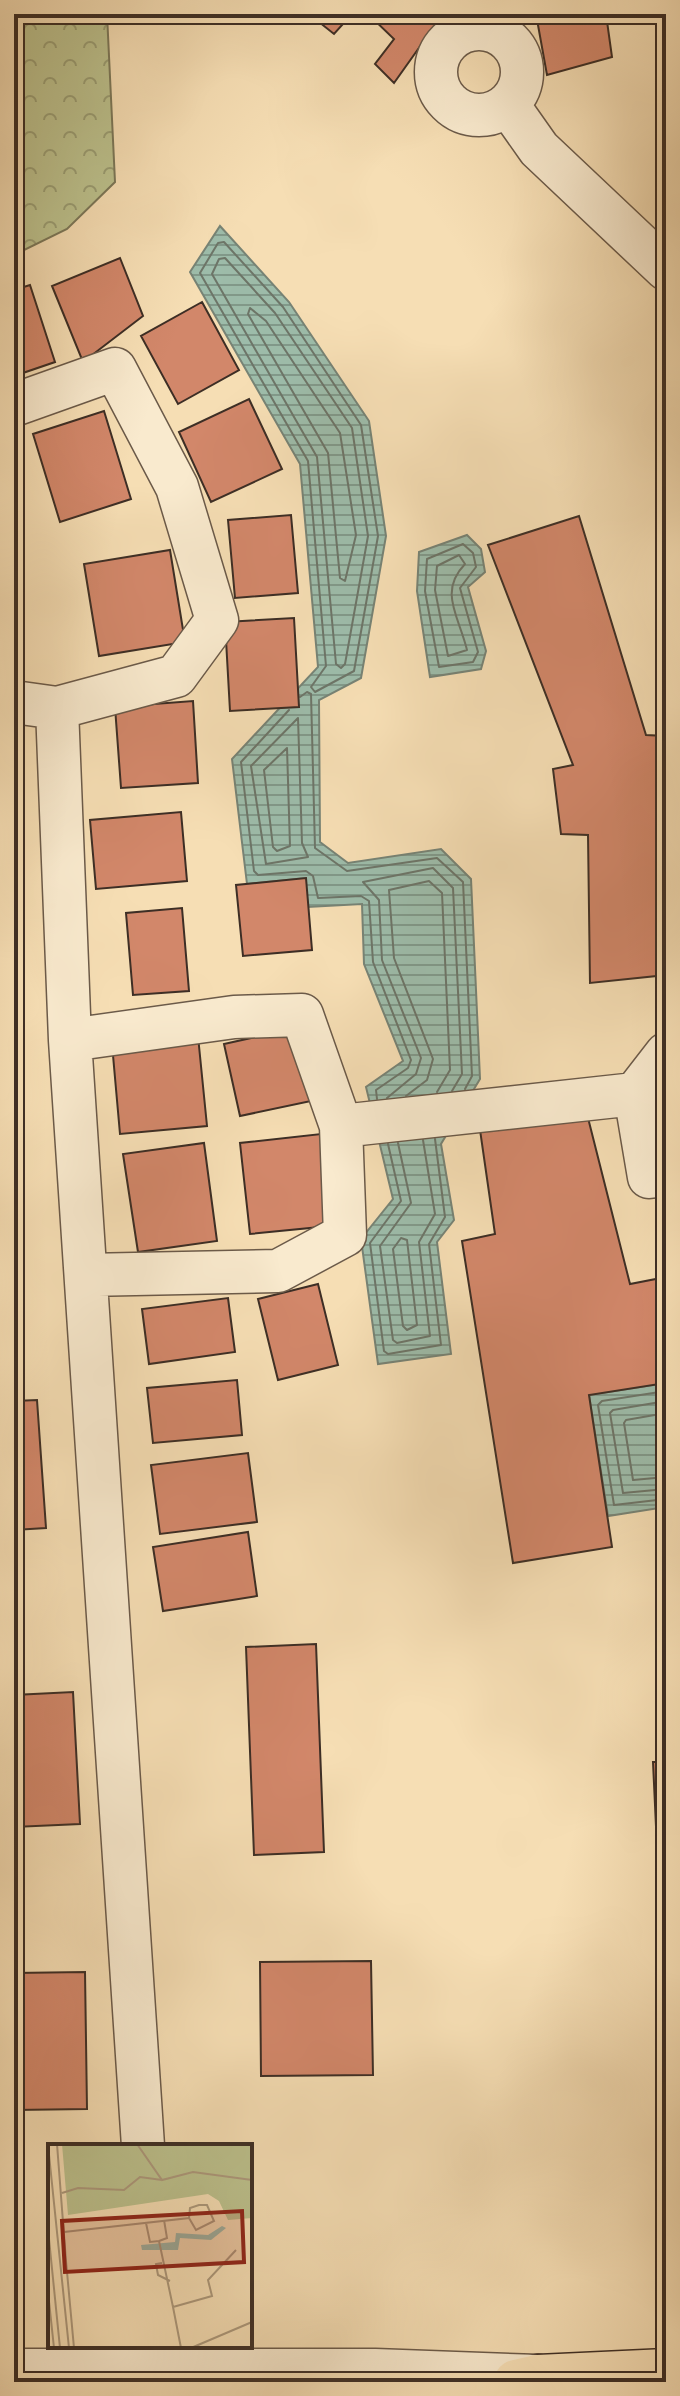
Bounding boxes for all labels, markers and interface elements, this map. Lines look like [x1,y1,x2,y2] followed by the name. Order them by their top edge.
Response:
[48,2144,252,2348] inset map

